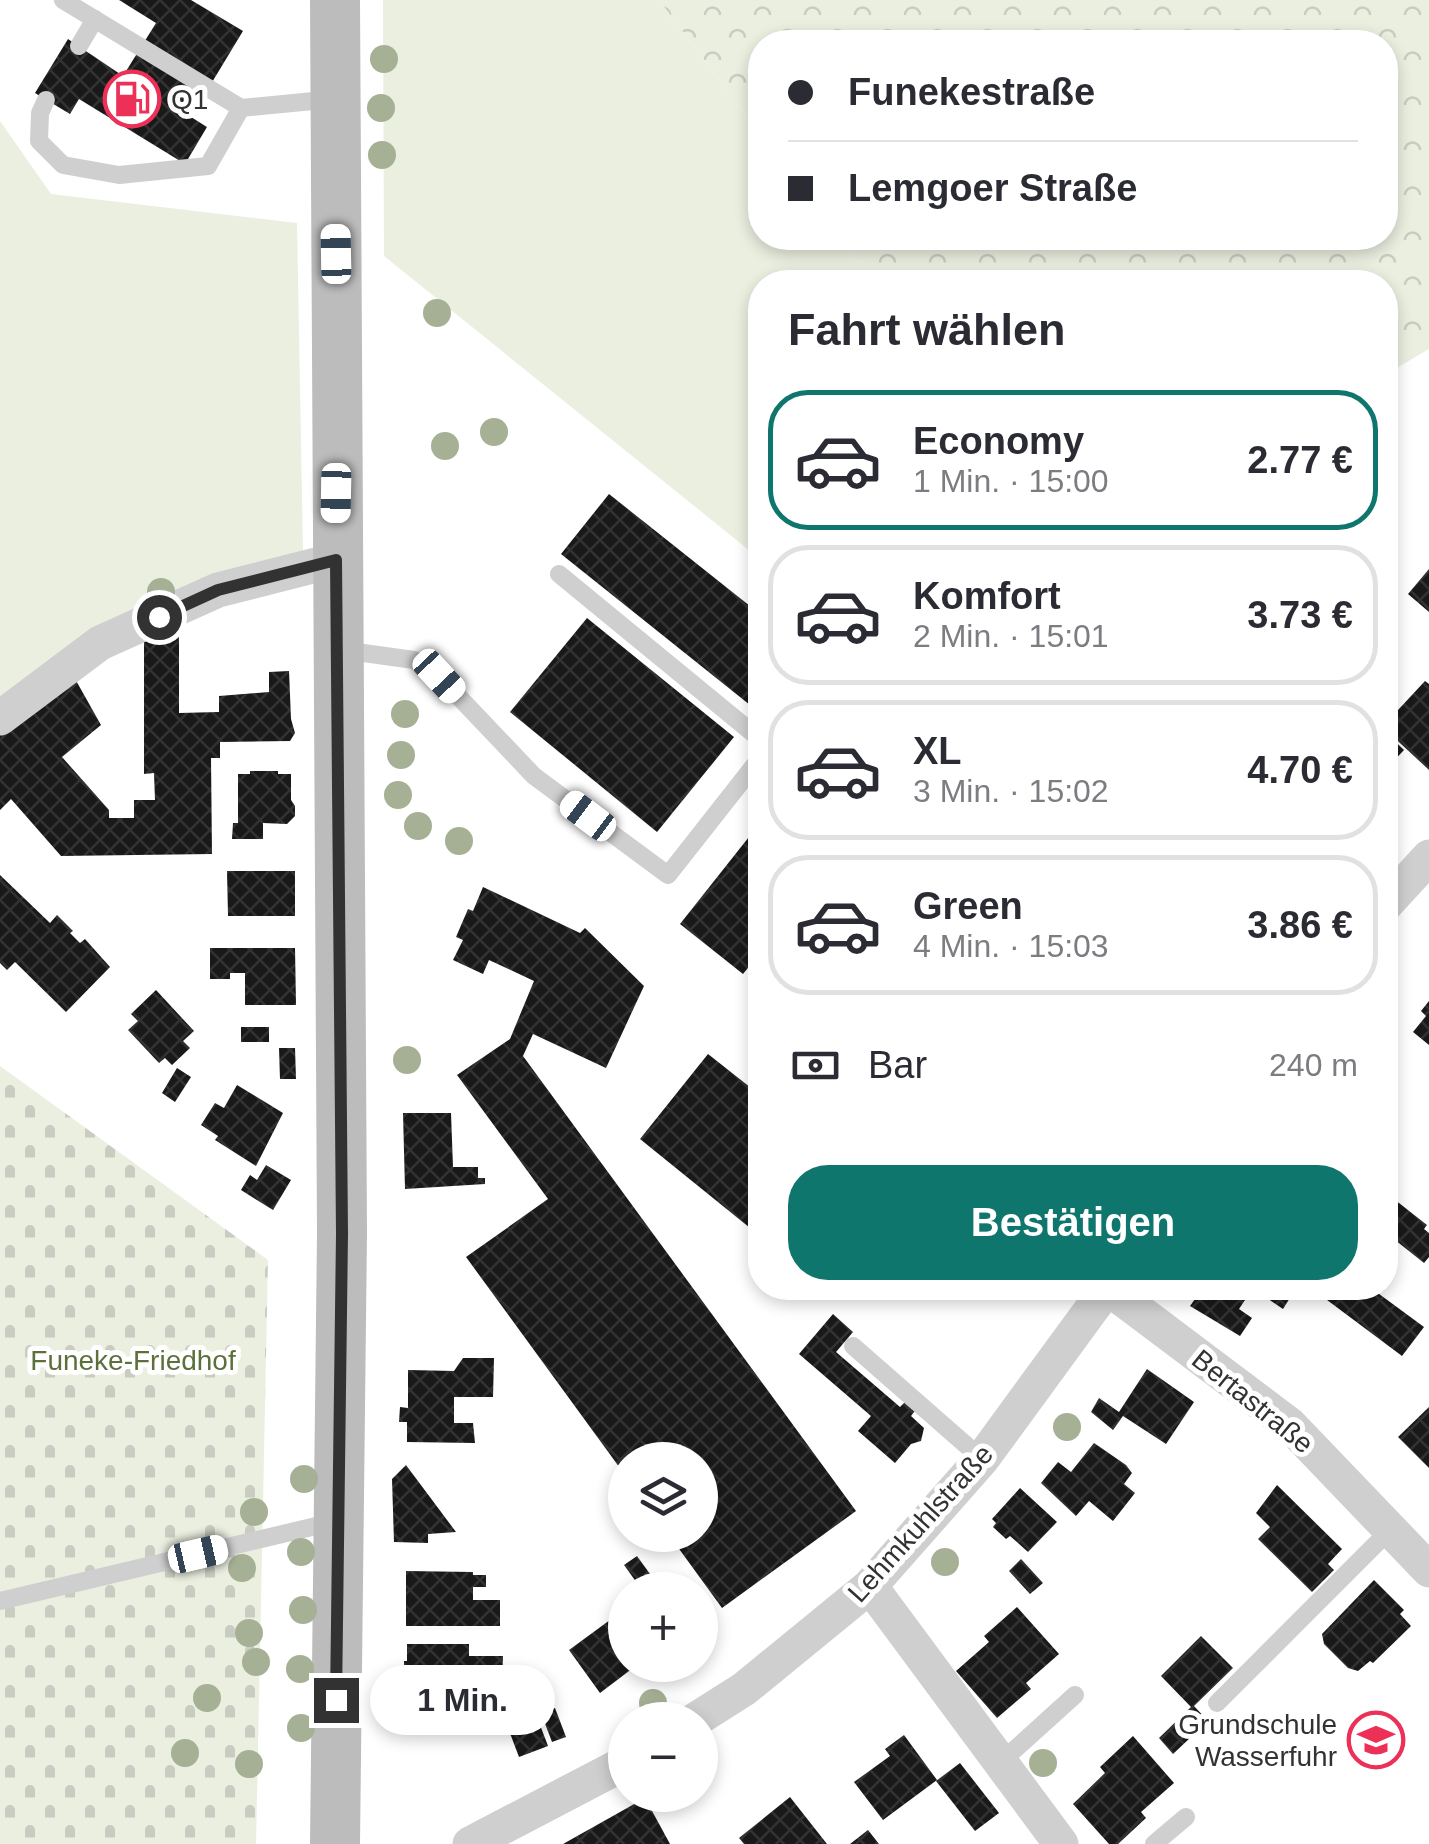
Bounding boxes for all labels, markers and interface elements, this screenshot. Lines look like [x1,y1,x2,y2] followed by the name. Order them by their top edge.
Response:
[102,69,162,129] fuel station icon: Q1
[848,71,1095,113] text: Funekestraße
[171,84,208,115] place label: Q1
[848,167,1137,209] text: Lemgoer Straße
[320,224,352,284] car
[788,304,1066,355] text: Fahrt wählen
[793,415,883,505] icon: car
[913,420,1084,462] text: Economy
[1247,439,1353,481] text: 2.77 €
[320,463,352,523] car
[913,463,1109,499] text: 1 Min. · 15:00
[793,570,883,660] icon: car
[913,575,1061,617] text: Komfort
[1247,594,1353,636] text: 3.73 €
[137,595,182,640] route start
[913,618,1109,654] text: 2 Min. · 15:01
[408,644,470,708] car
[793,725,883,815] icon: car
[913,730,962,772] text: XL
[1247,749,1353,791] text: 4.70 €
[913,773,1109,809] text: 3 Min. · 15:02
[555,786,621,846] car
[793,880,883,970] icon: car
[913,885,1023,927] text: Green
[1247,904,1353,946] text: 3.86 €
[913,928,1109,964] text: 4 Min. · 15:03
[788,1038,843,1093] icon: cash
[868,1044,927,1086] text: Bar
[1269,1047,1358,1083] text: 240 m
[788,1165,1358,1280] button: Bestätigen
[1186,1343,1319,1459] street label: Bertastraße
[30,1345,236,1376] park label: Funeke-Friedhof
[842,1438,999,1608] street label: Lehmkuhlstraße
[608,1442,718,1812] map controls
[608,1442,718,1552] button: layers
[165,1533,231,1575] car
[608,1572,718,1682] button: +
[371,1665,556,1735] callout: 1 Min.
[314,1678,359,1723] route end
[417,1682,508,1718] text: 1 Min.
[608,1702,718,1812] button: −
[1178,1709,1337,1772] place label: Grundschule Wasserfuhr
[1346,1710,1406,1770] school or university icon: Grundschule Wasserfuhr

